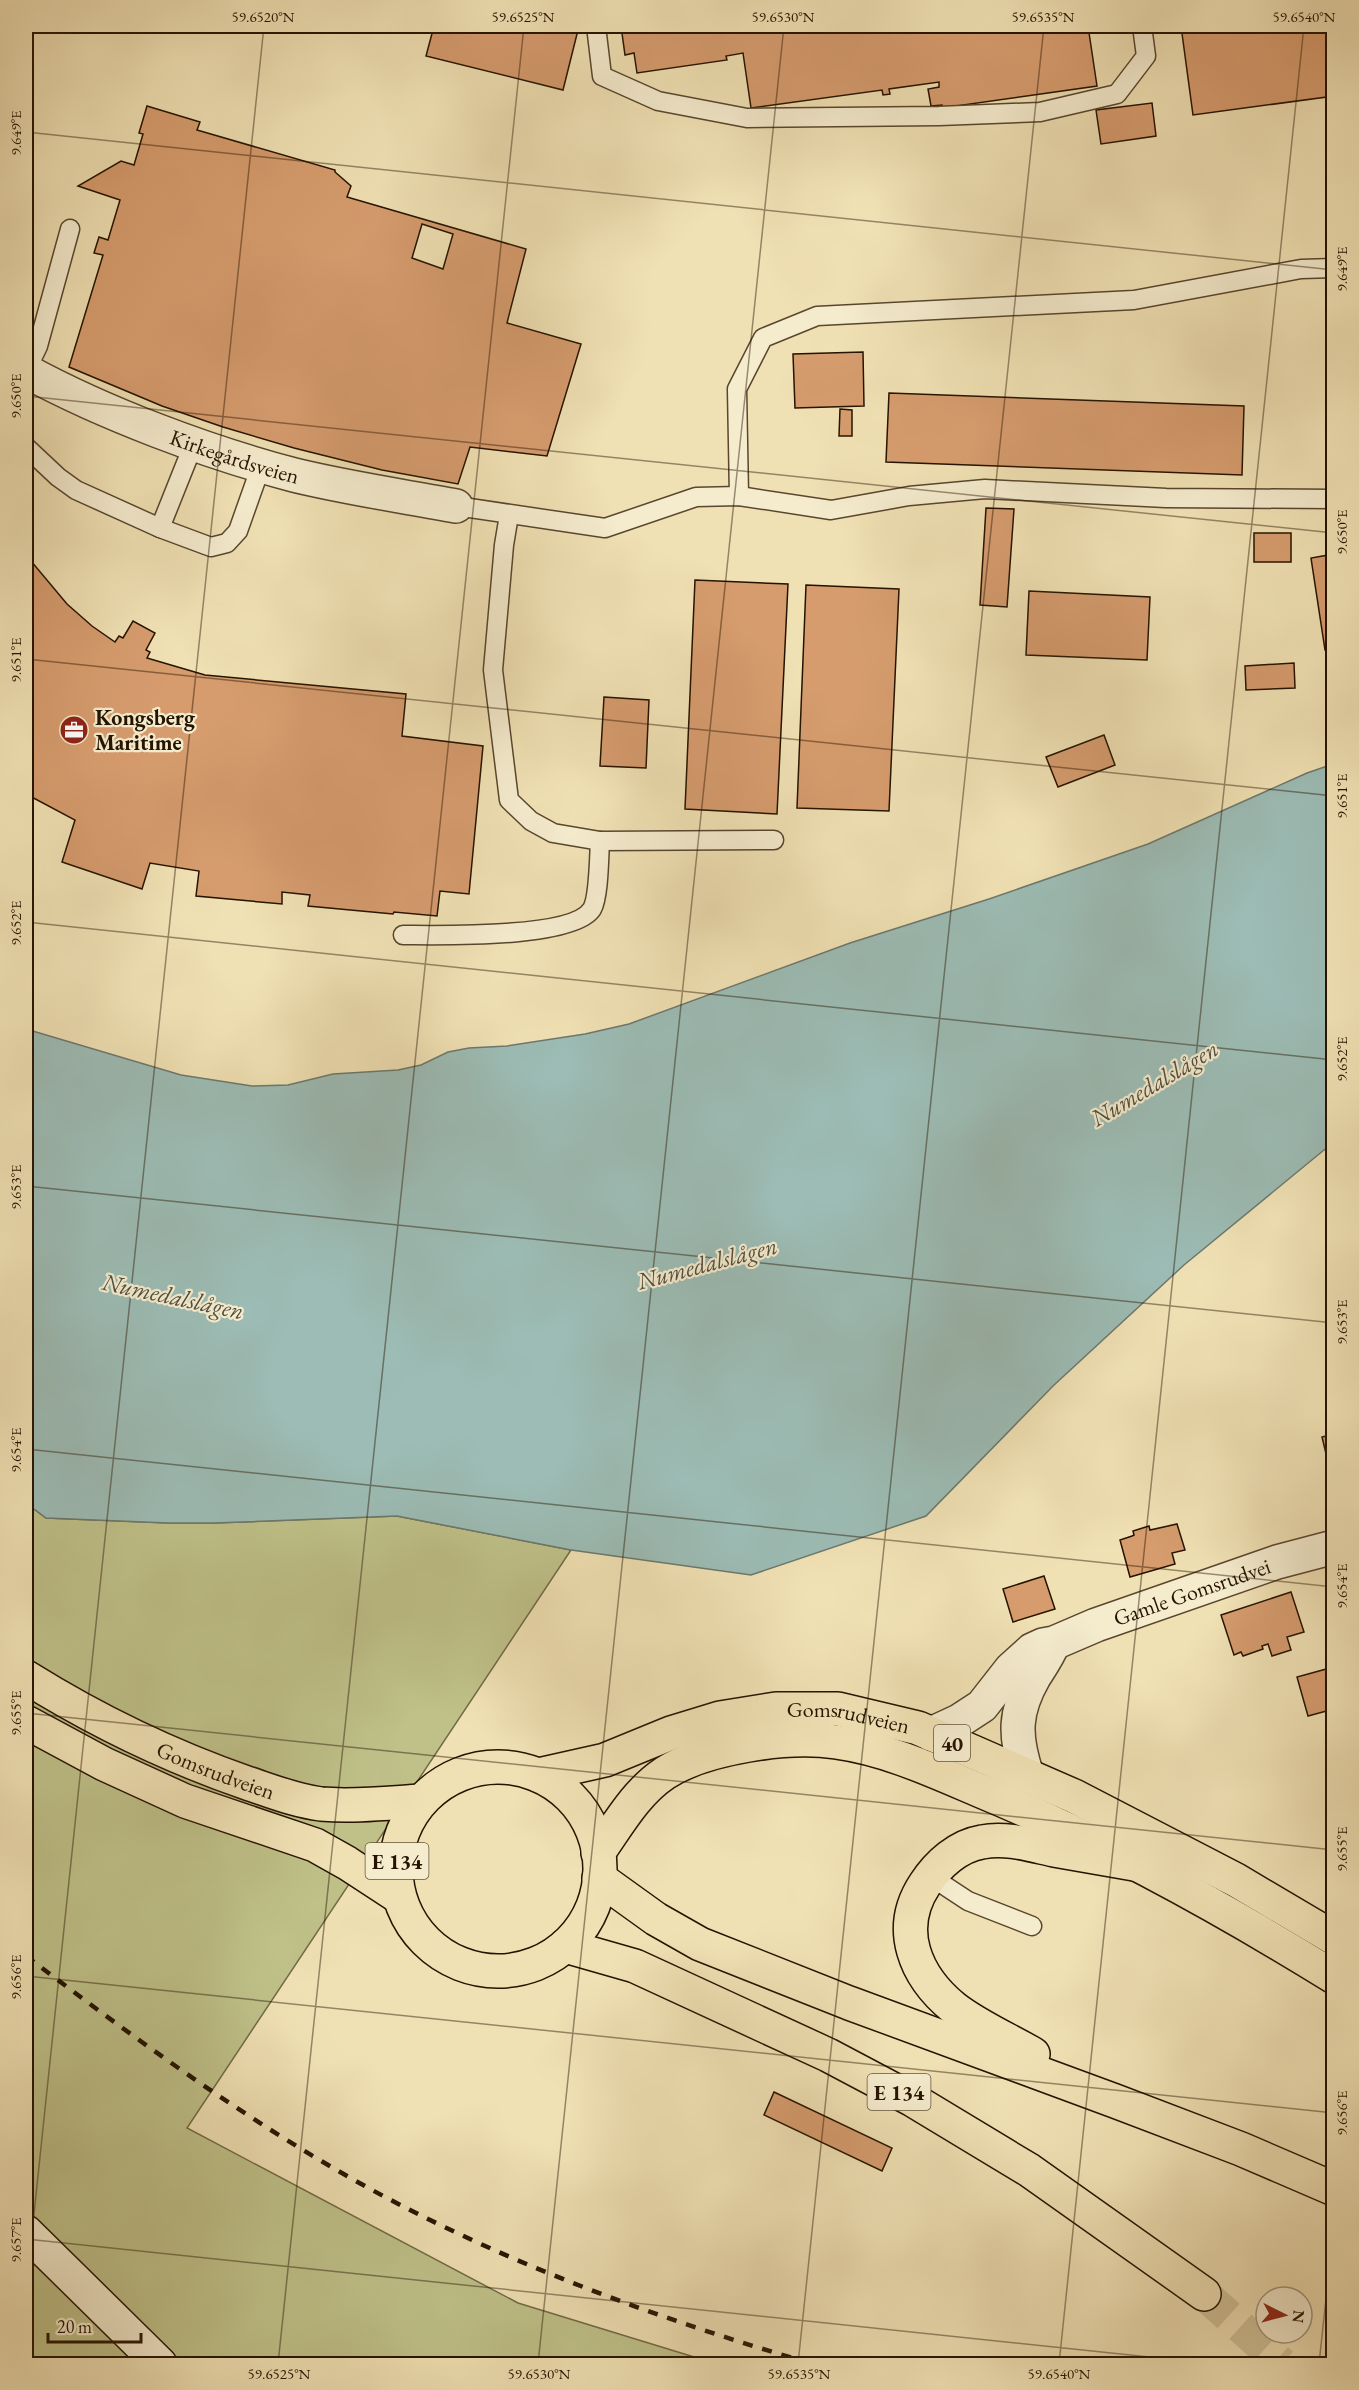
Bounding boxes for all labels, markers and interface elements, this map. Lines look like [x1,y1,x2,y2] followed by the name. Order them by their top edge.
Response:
[232,7,295,26] text: 59.6520°N
[492,7,555,26] text: 59.6525°N
[752,7,815,26] text: 59.6530°N
[1012,7,1075,26] text: 59.6535°N
[1273,7,1336,26] text: 59.6540°N
[6,110,25,156] text: 9.649°E
[1332,246,1351,292] text: 9.649°E
[6,373,25,419] text: 9.650°E
[166,422,303,490] street label: Kirkegårdsveien
[1332,509,1351,555] text: 9.650°E
[6,637,25,683] text: 9.651°E
[95,703,196,757] place label: Kongsberg Maritime
[58,714,90,746] office icon: Kongsberg Maritime
[1332,773,1351,819] text: 9.651°E
[6,900,25,946] text: 9.652°E
[1084,1033,1224,1134] water label: Numedalslågen
[1332,1036,1351,1082] text: 9.652°E
[6,1164,25,1210] text: 9.653°E
[633,1229,780,1297] water label: Numedalslågen
[98,1266,247,1326] water label: Numedalslågen
[1332,1299,1351,1345] text: 9.653°E
[6,1427,25,1473] text: 9.654°E
[1109,1551,1274,1632] street label: Gamle Gomsrudvei
[1332,1563,1351,1609] text: 9.654°E
[6,1690,25,1736] text: 9.655°E
[787,1695,913,1740] street label: Gomsrudveien
[934,1725,970,1761] road number: 40
[152,1734,279,1806] street label: Gomsrudveien
[1332,1826,1351,1872] text: 9.655°E
[366,1843,428,1879] road number: E 134
[6,1954,25,2000] text: 9.656°E
[868,2074,930,2110] road number: E 134
[1332,2090,1351,2136] text: 9.656°E
[6,2217,25,2263] text: 9.657°E
[1254,2285,1314,2345] north arrow
[48,2306,141,2344] scale bar
[1287,2309,1310,2324] text: N
[57,2315,92,2338] text: 20 m
[248,2364,311,2383] text: 59.6525°N
[508,2364,571,2383] text: 59.6530°N
[768,2364,831,2383] text: 59.6535°N
[1028,2364,1091,2383] text: 59.6540°N

